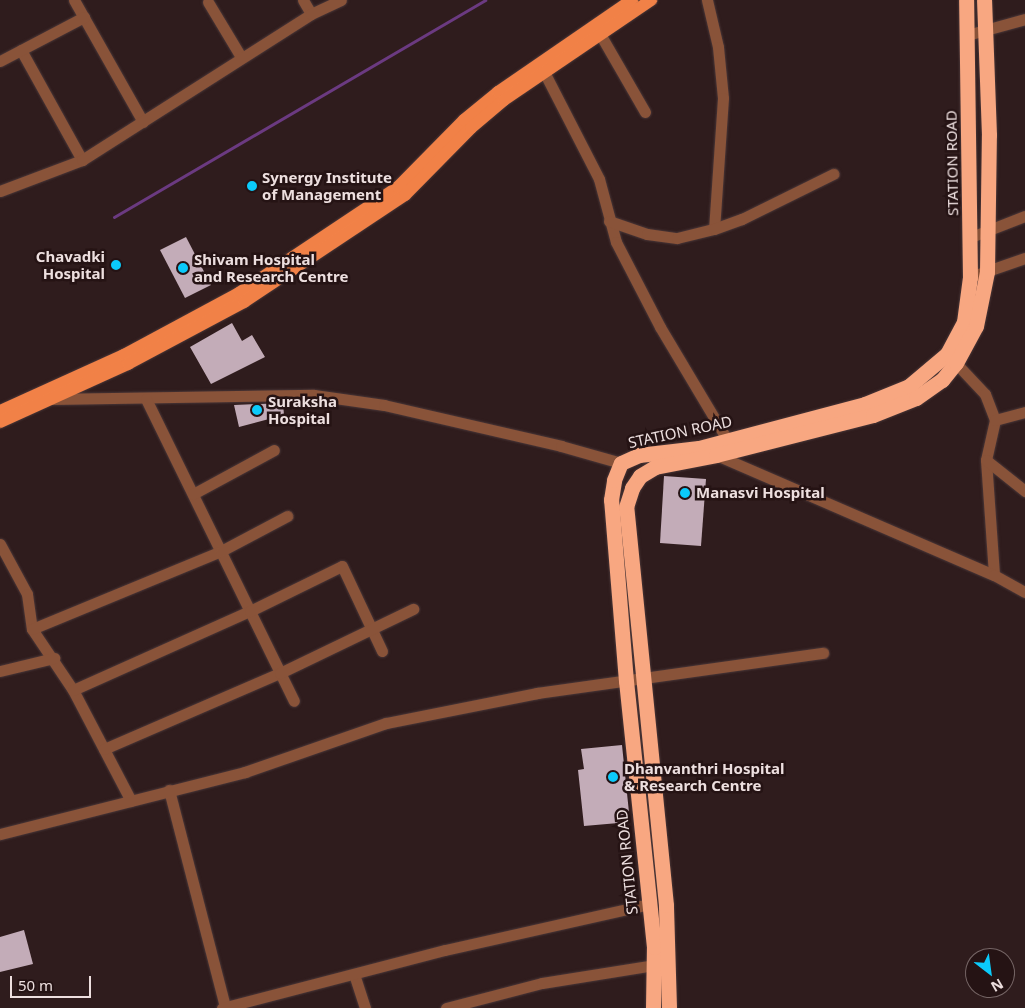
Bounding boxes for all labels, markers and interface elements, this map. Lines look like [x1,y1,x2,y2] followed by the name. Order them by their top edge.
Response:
[942,110,962,216] street label: STATION ROAD
[262,168,392,203] place label: Synergy Institute of Management
[246,180,258,192] marker: Synergy Institute of Management
[36,247,105,282] place label: Chavadki Hospital
[194,250,348,285] place label: Shivam Hospital and Research Centre
[109,258,123,272] marker: Chavadki Hospital
[176,261,190,275] marker: Shivam Hospital and Research Centre
[268,392,337,427] place label: Suraksha Hospital
[250,403,264,417] marker: Suraksha Hospital
[626,412,734,452] street label: STATION ROAD
[696,484,825,502] place label: Manasvi Hospital
[678,486,692,500] marker: Manasvi Hospital
[624,759,784,794] place label: Dhanvanthri Hospital & Research Centre
[606,770,620,784] marker: Dhanvanthri Hospital & Research Centre
[613,808,641,916] street label: STATION ROAD
[965,948,1015,998] north arrow
[12,966,94,998] scale bar
[988,974,1007,997] text: N
[18,975,53,995] text: 50 m

